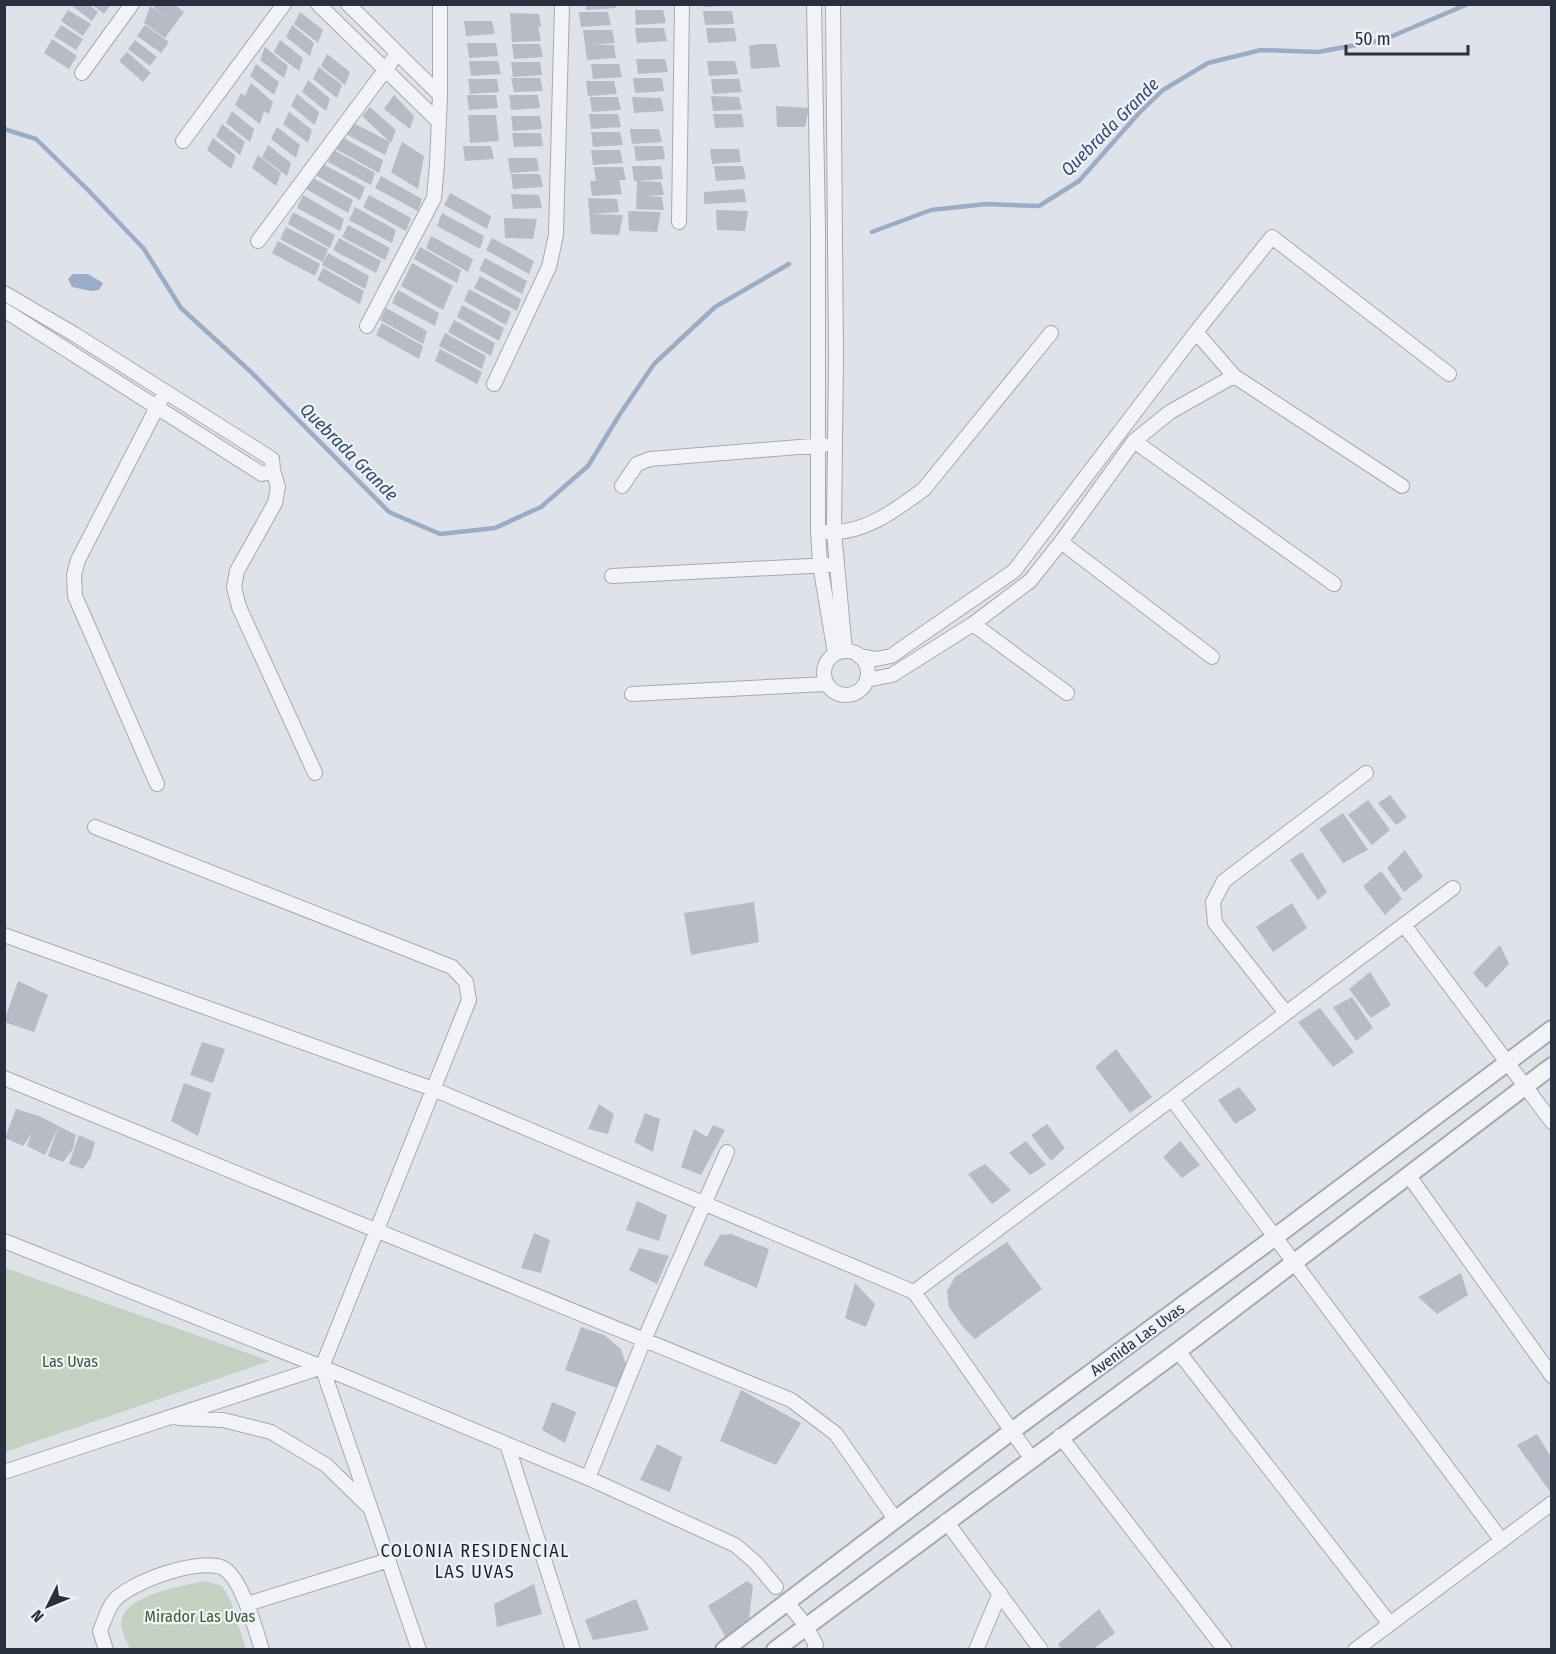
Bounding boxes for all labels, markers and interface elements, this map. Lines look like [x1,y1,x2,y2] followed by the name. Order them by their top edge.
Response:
[1346,18,1468,56] scale bar
[1355,28,1391,50] text: 50 m
[1056,73,1164,181] water label: Quebrada Grande
[295,398,403,506] water label: Quebrada Grande
[1086,1299,1188,1380] street label: Avenida Las Uvas
[42,1352,98,1371] park label: Las Uvas
[380,1540,570,1583] district label: COLONIA RESIDENCIAL LAS UVAS
[18,1576,78,1636] north arrow
[27,1606,48,1626] text: N
[145,1607,256,1626] park label: Mirador Las Uvas

